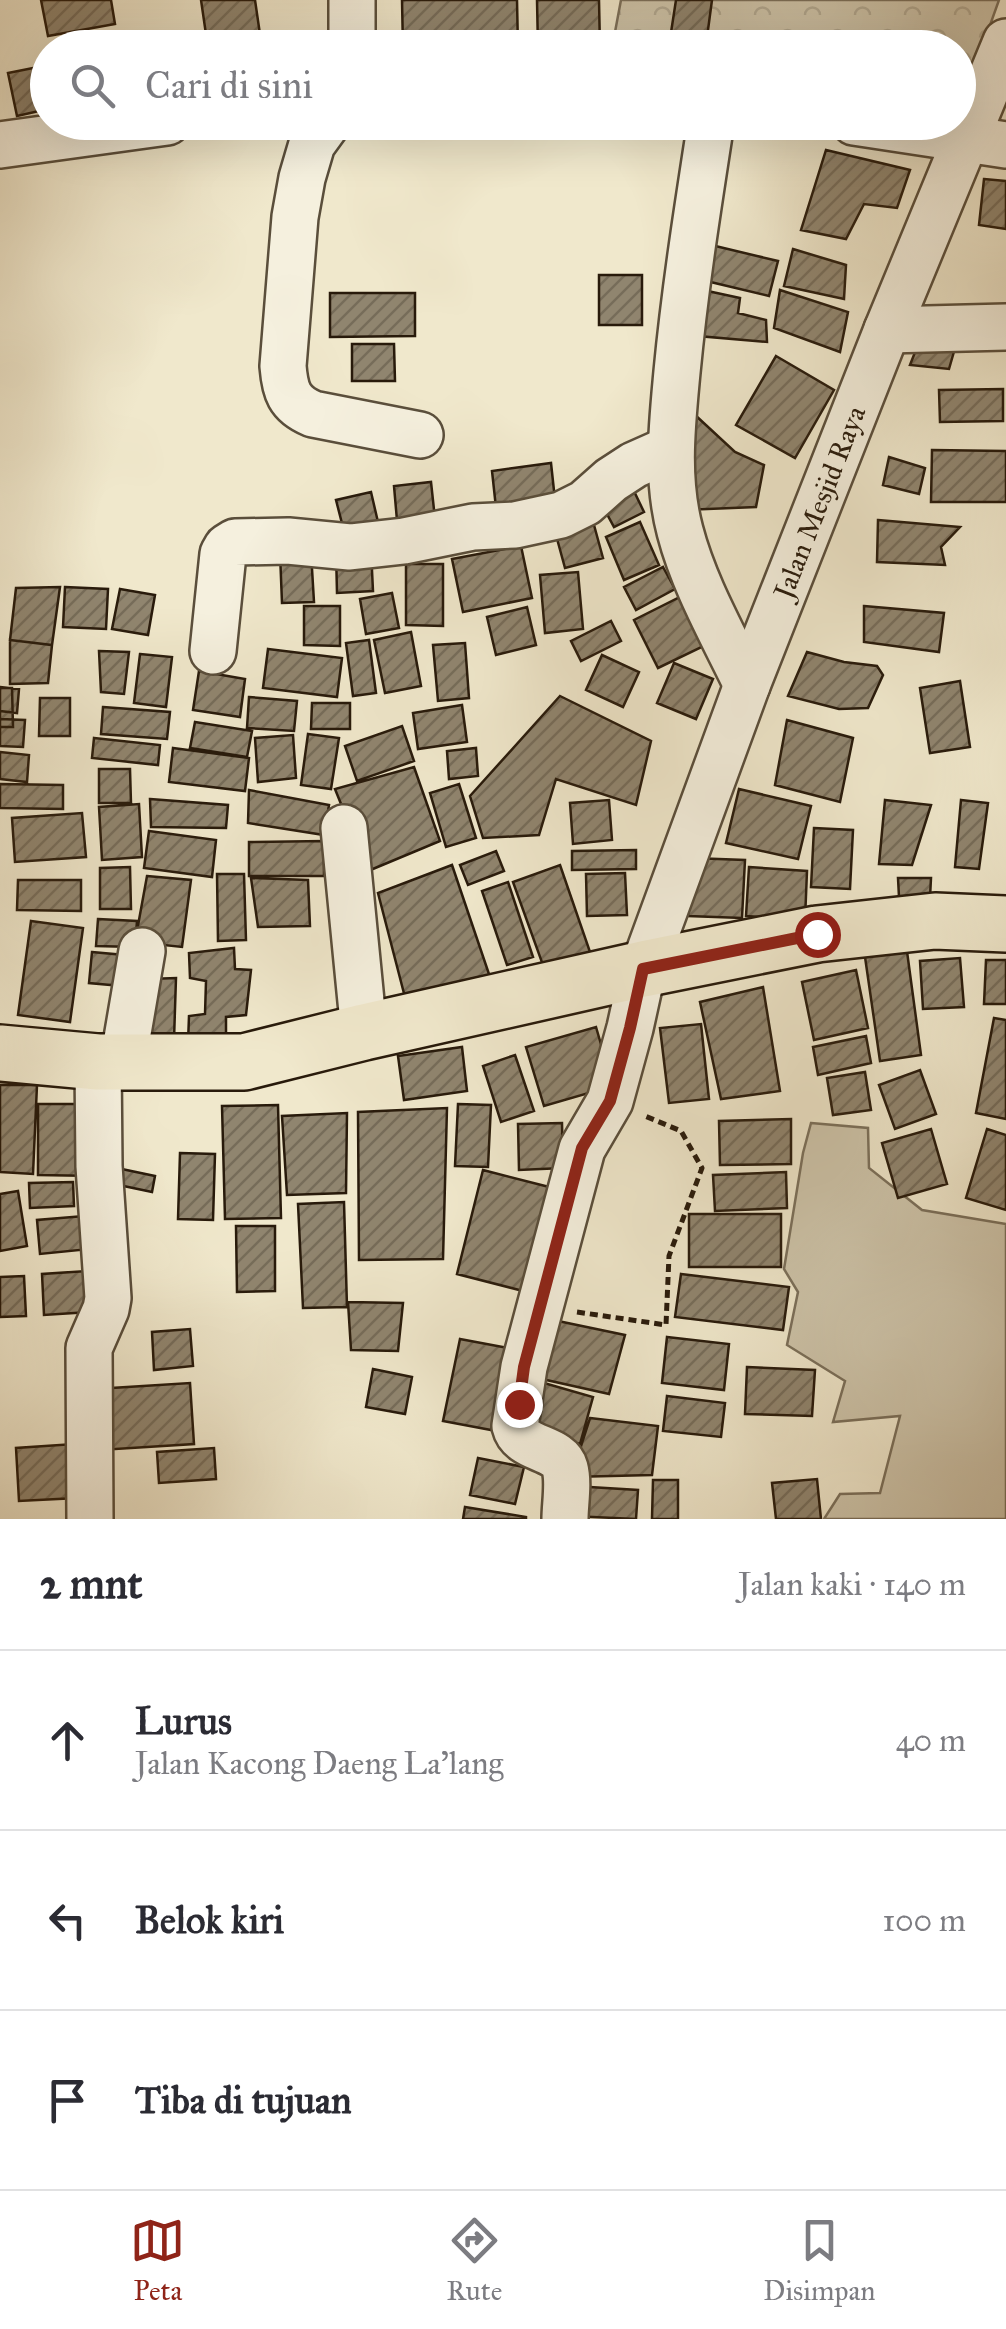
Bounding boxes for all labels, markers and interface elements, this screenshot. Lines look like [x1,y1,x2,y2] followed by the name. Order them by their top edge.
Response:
[30,30,976,140] search box
[65,58,120,113] icon: search
[145,62,313,108] text: Cari di sini
[765,401,873,606] street label: Jalan Mesjid Raya
[795,912,841,958] route start
[497,1382,543,1428] route end
[40,1558,142,1610] text: 2 mnt
[738,1565,966,1604] text: Jalan kaki · 140 m
[135,1698,232,1744] text: Lurus
[40,1713,95,1768] icon: ahead
[896,1721,966,1760] text: 40 m
[135,1744,504,1783] text: Jalan Kacong Daeng La'lang
[40,1893,95,1948] icon: left
[135,1897,284,1943] text: Belok kiri
[882,1901,966,1940] text: 100 m
[40,2073,95,2128] icon: arrive
[135,2077,352,2123] text: Tiba di tujuan
[130,2213,185,2308] tab: Peta
[446,2213,502,2308] tab: Rute
[763,2213,876,2308] tab: Disimpan

